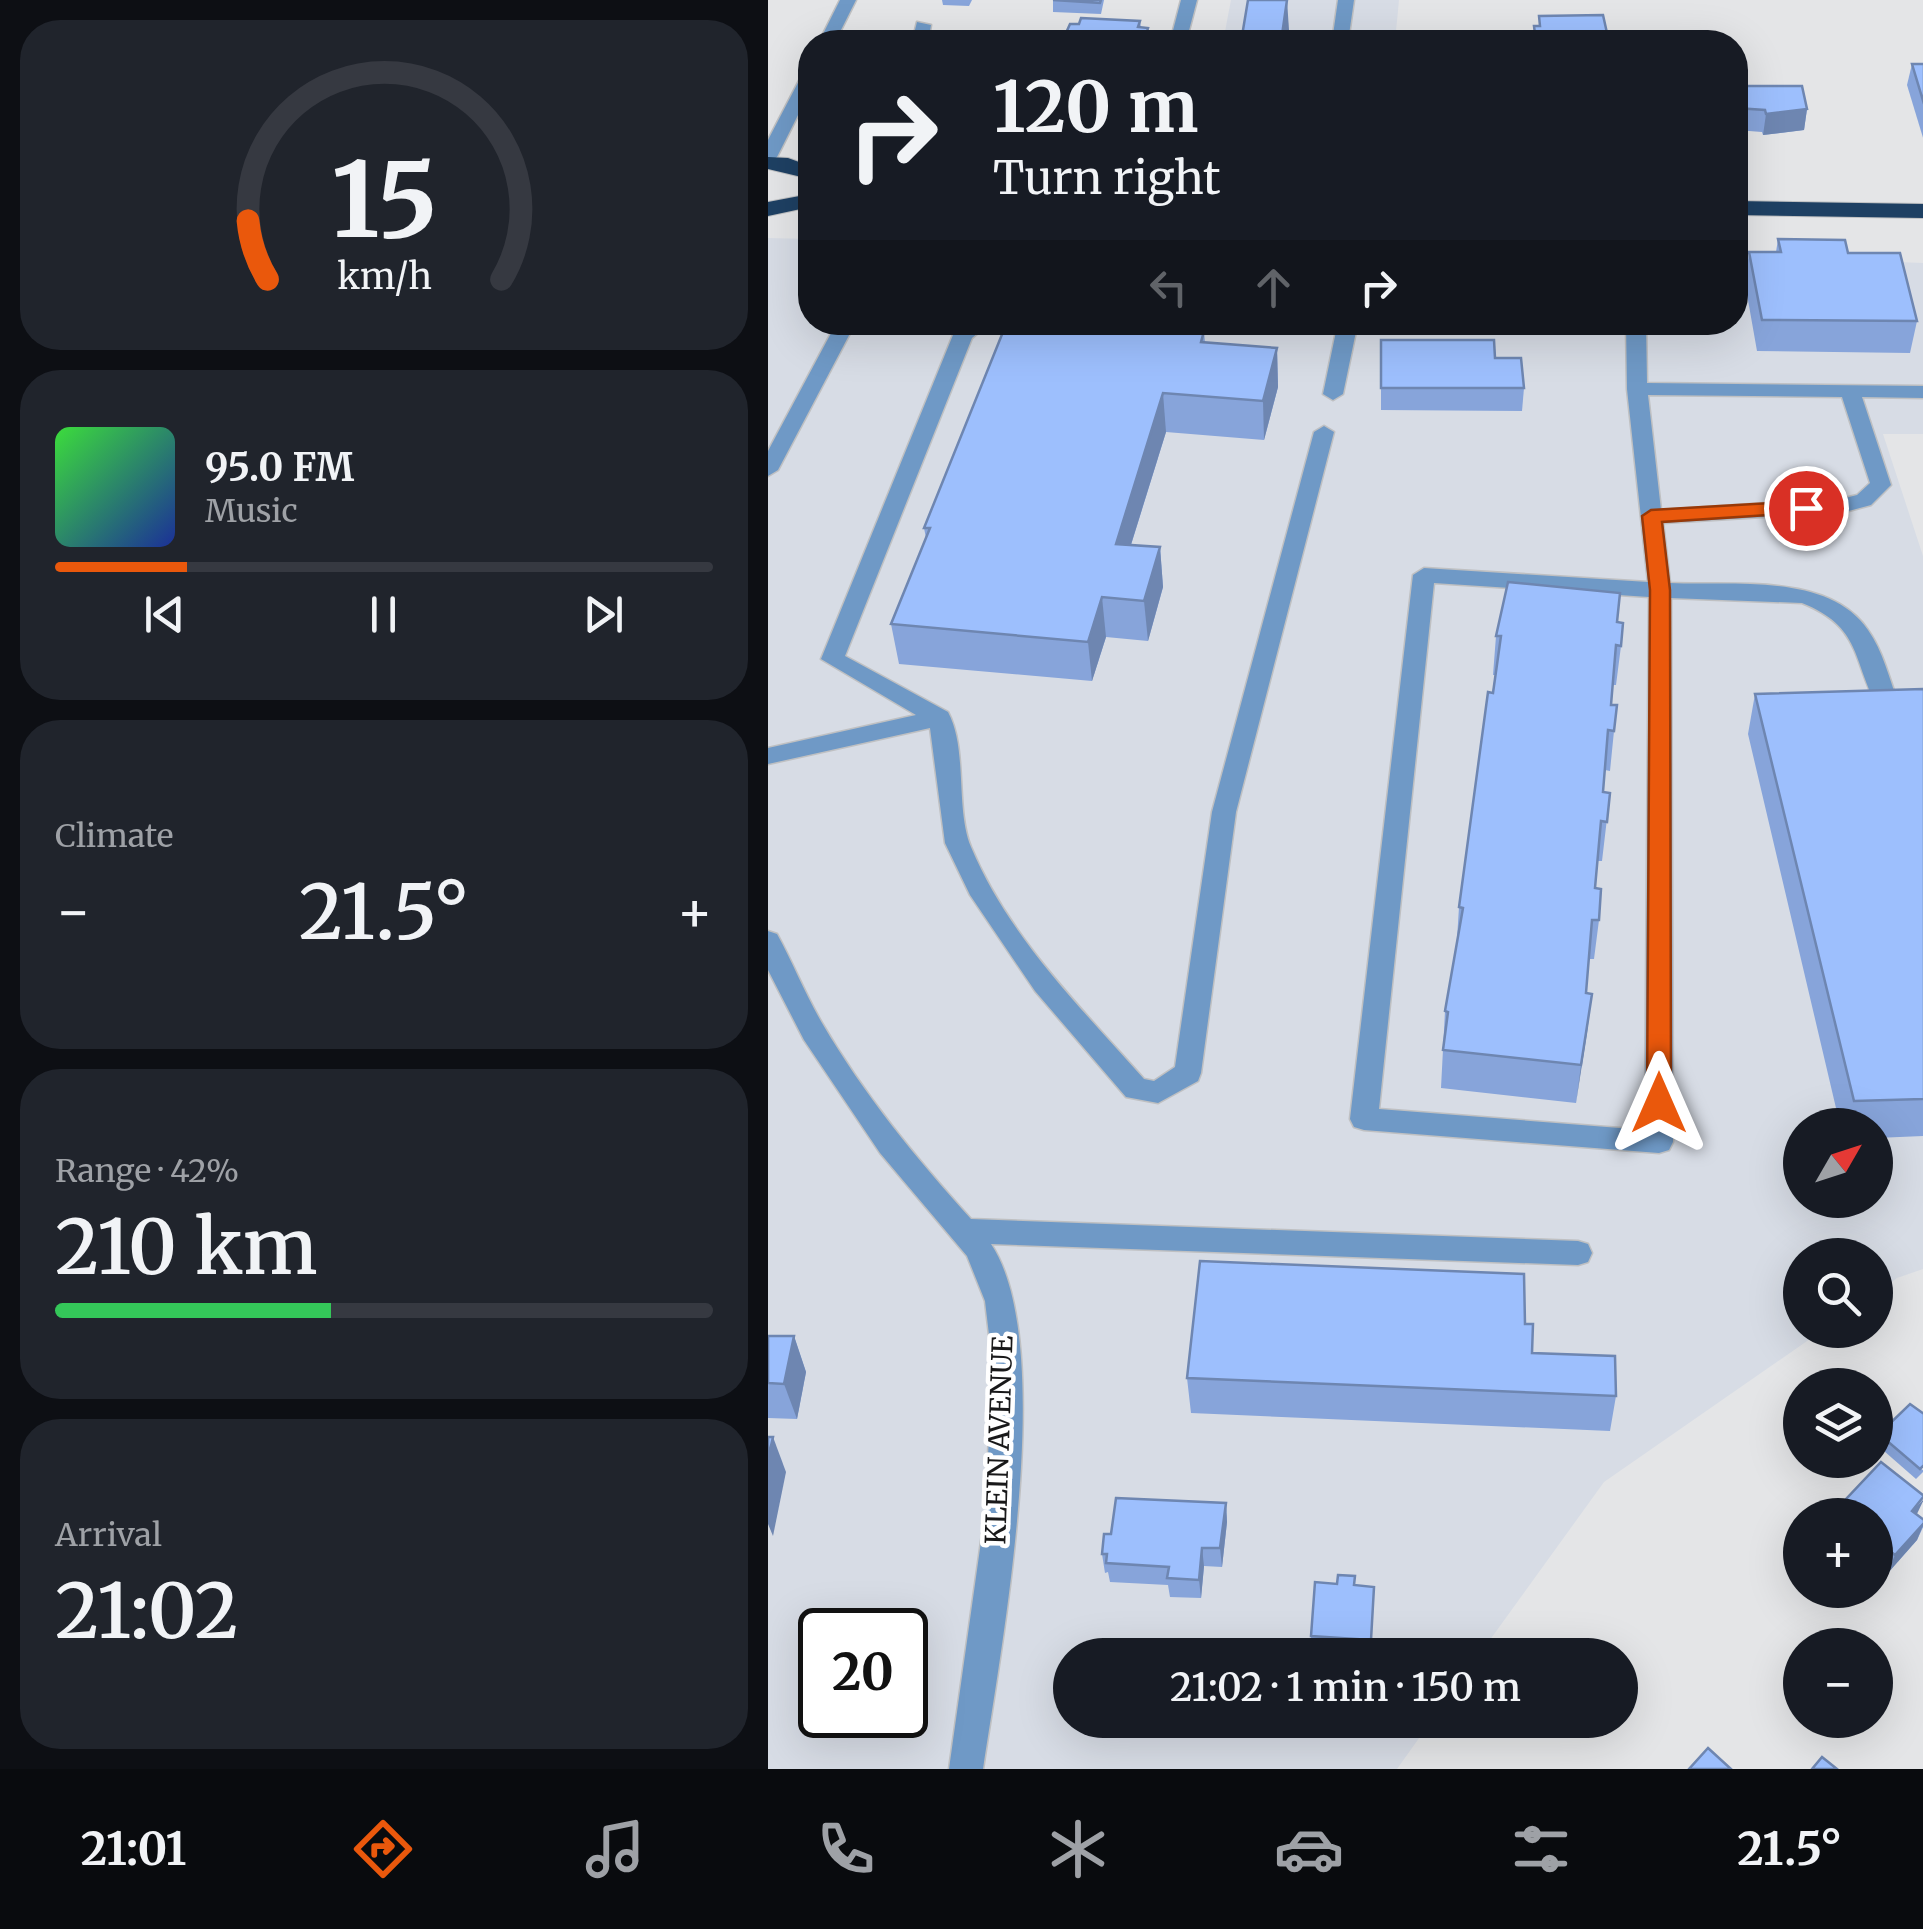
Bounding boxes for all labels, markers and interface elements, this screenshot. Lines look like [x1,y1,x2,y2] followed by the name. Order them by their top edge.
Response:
[993,63,1198,151] text: 120 m
[828,70,958,200] icon: right
[331,135,437,265] text: 15
[993,150,1221,206] text: Turn right
[337,254,431,299] text: km/h
[1141,260,1196,315] icon: left
[1246,260,1301,315] icon: ahead
[1351,260,1406,315] icon: right
[205,444,354,491] text: 95.0 FM
[1764,466,1849,551] pin
[1779,481,1834,536] icon: arrive
[205,491,298,531] text: Music
[137,587,192,642] icon: previous
[356,587,411,642] icon: pause
[576,587,631,642] icon: next
[55,816,173,856] text: Climate
[299,865,469,959] text: 21.5°
[55,877,92,946] text: −
[676,877,713,946] text: +
[1607,1051,1711,1155] position arrow
[1783,1108,1893,1218] north arrow
[1783,1108,1893,1738] map controls
[55,1151,239,1191] text: Range · 42%
[55,1200,318,1294] text: 210 km
[1783,1238,1893,1348] button: search
[977,1335,1021,1545] street label: KLEIN AVENUE
[1783,1368,1893,1478] button: layers
[1783,1498,1893,1608] button: +
[55,1515,162,1555] text: Arrival
[55,1564,239,1658] text: 21:02
[798,1608,928,1738] speed limit sign: 20
[1783,1628,1893,1738] button: −
[1170,1664,1521,1711] text: 21:02 · 1 min · 150 m
[348,1814,418,1884] icon: directions
[580,1814,650,1884] icon: music
[811,1814,881,1884] icon: phone
[1043,1814,1113,1884] icon: climate
[1274,1814,1344,1884] icon: car
[1506,1814,1576,1884] icon: filters
[81,1821,186,1877] text: 21:01
[1737,1821,1842,1877] text: 21.5°

